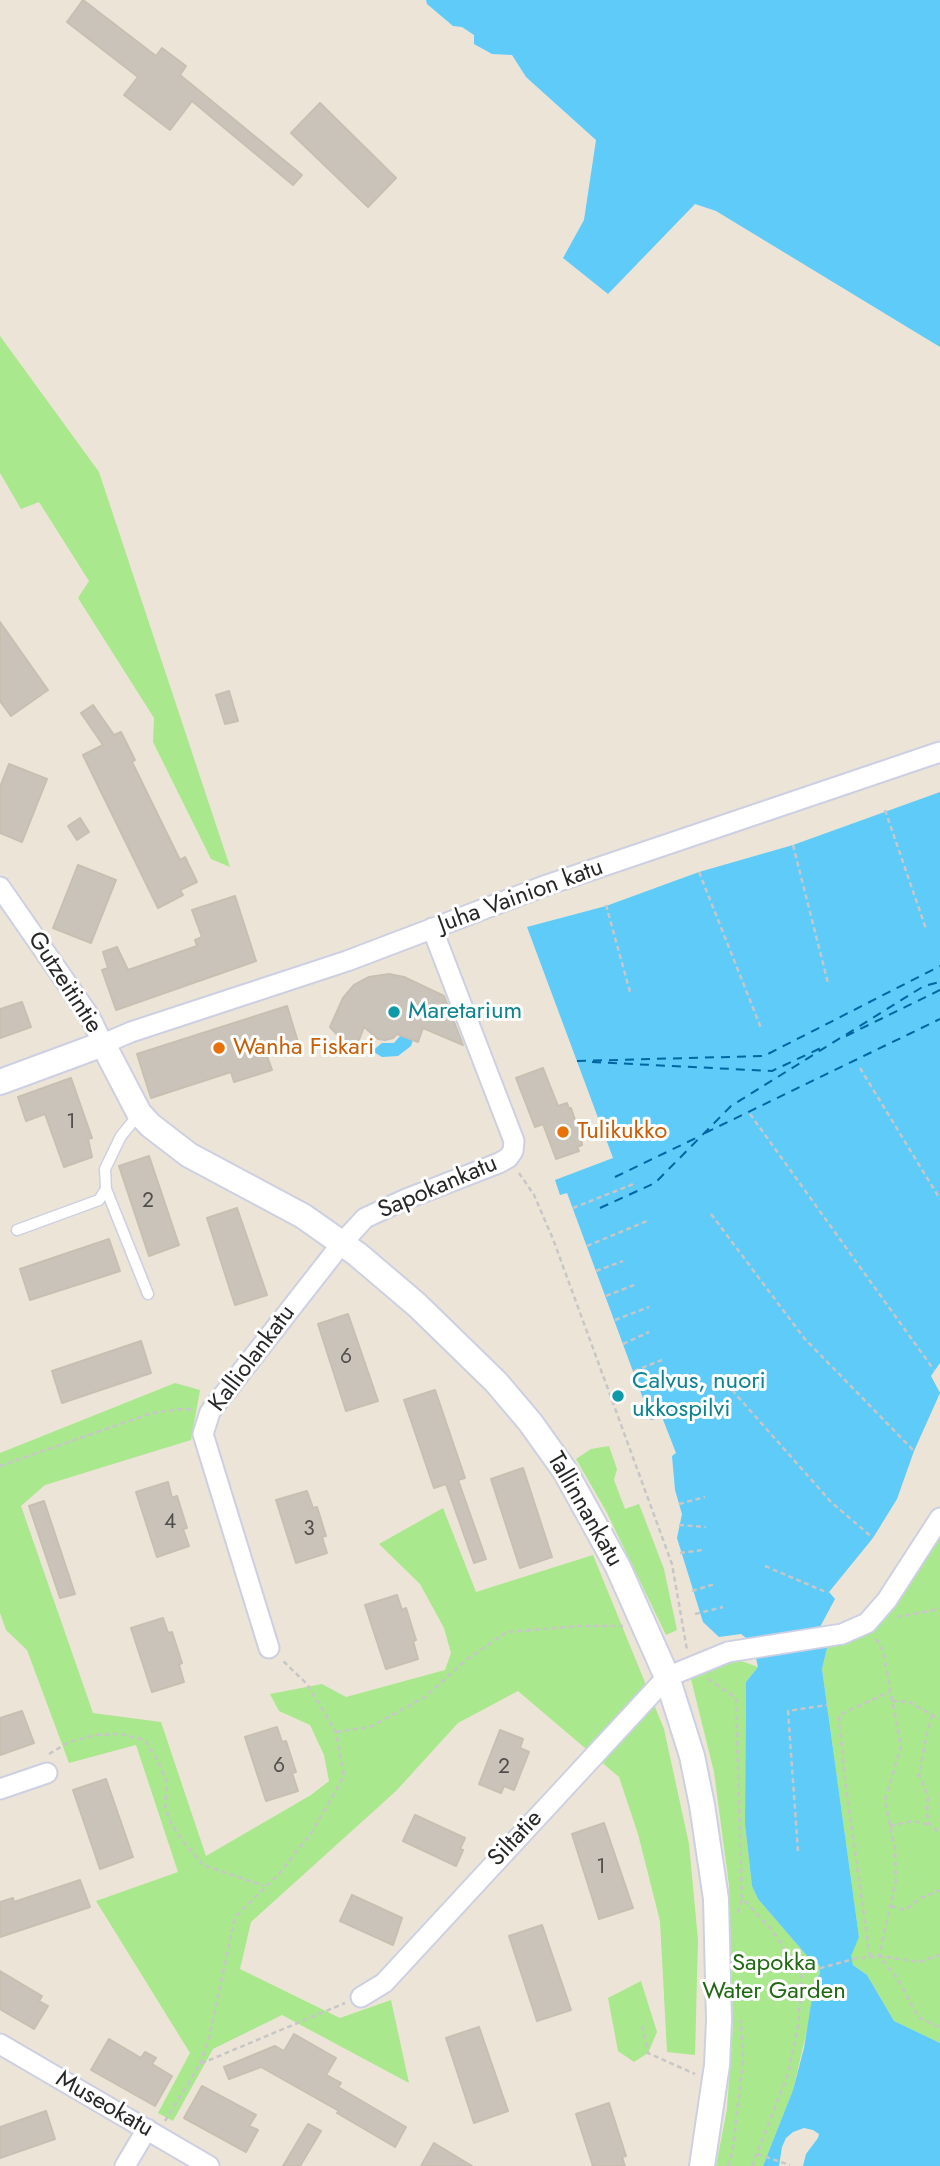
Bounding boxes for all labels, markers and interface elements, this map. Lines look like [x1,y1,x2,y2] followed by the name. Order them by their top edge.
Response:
[435,854,607,940] street label: Juha Vainion katu
[21,927,107,1039] street label: Gutzeitintie
[408,998,522,1026] place label: Maretarium
[386,1004,402,1020] marker: Maretarium
[233,1034,374,1062] place label: Wanha Fiskari
[211,1040,227,1056] marker: Wanha Fiskari
[66,1110,76,1136] house number: 1
[577,1118,667,1146] place label: Tulikukko
[555,1124,571,1140] marker: Tulikukko
[374,1150,502,1226] street label: Sapokankatu
[142,1189,154,1215] house number: 2
[204,1300,302,1418] street label: Kalliolankatu
[340,1345,352,1371] house number: 6
[632,1368,766,1424] place label: Calvus, nuori ukkospilvi
[610,1388,626,1404] marker: Calvus, nuori ukkospilvi
[540,1448,628,1572] street label: Tallinnankatu
[164,1510,176,1536] house number: 4
[303,1517,315,1543] house number: 3
[273,1754,285,1780] house number: 6
[498,1755,510,1781] house number: 2
[483,1805,549,1873] street label: Siltatie
[596,1855,606,1881] house number: 1
[702,1950,846,2006] park label: Sapokka Water Garden
[50,2066,158,2144] street label: Museokatu

